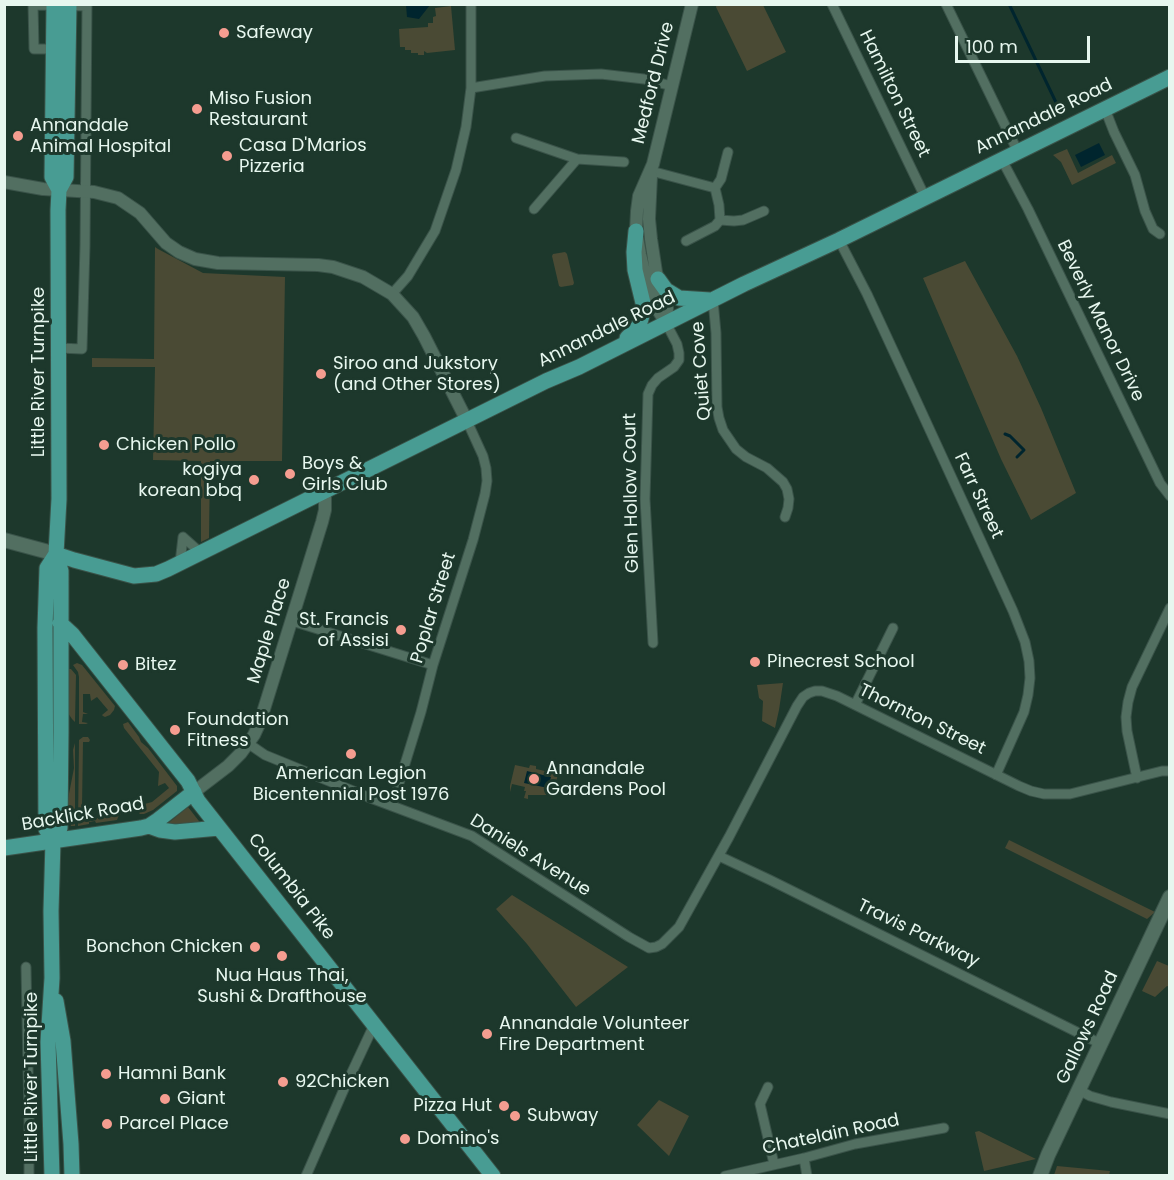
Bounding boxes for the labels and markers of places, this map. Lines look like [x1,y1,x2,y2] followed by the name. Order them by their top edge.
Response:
[236,22,313,44] place label: Safeway
[217,26,231,40] marker: Safeway
[209,88,312,130] place label: Miso Fusion Restaurant
[190,102,204,116] marker: Miso Fusion Restaurant
[30,115,171,158] place label: Annandale Animal Hospital
[11,129,25,143] marker: Annandale Animal Hospital
[239,135,367,178] place label: Casa D'Marios Pizzeria
[220,149,234,163] marker: Casa D'Marios Pizzeria
[333,353,501,395] place label: Siroo and Jukstory (and Other Stores)
[314,367,328,381] marker: Siroo and Jukstory (and Other Stores)
[116,434,236,456] place label: Chicken Pollo
[97,438,111,452] marker: Chicken Pollo
[302,453,388,496] place label: Boys & Girls Club
[138,459,242,502] place label: kogiya korean bbq
[283,467,297,481] marker: Boys & Girls Club
[247,473,261,487] marker: kogiya korean bbq
[299,609,389,652] place label: St. Francis of Assisi
[394,623,408,637] marker: St. Francis of Assisi
[767,651,915,673] place label: Pinecrest School
[135,654,176,676] place label: Bitez
[748,655,762,669] marker: Pinecrest School
[116,658,130,672] marker: Bitez
[187,709,289,752] place label: Foundation Fitness
[168,723,182,737] marker: Foundation Fitness
[344,747,358,761] marker: American Legion Bicentennial Post 1976
[546,758,666,800] place label: Annandale Gardens Pool
[253,763,449,806] place label: American Legion Bicentennial Post 1976
[527,772,541,786] marker: Annandale Gardens Pool
[86,936,243,958] place label: Bonchon Chicken
[248,940,262,954] marker: Bonchon Chicken
[275,949,289,963] marker: Nua Haus Thai, Sushi & Drafthouse
[197,965,367,1008] place label: Nua Haus Thai, Sushi & Drafthouse
[499,1013,689,1056] place label: Annandale Volunteer Fire Department
[480,1027,494,1041] marker: Annandale Volunteer Fire Department
[118,1063,226,1085] place label: Hamni Bank
[99,1067,113,1081] marker: Hamni Bank
[295,1071,389,1093] place label: 92Chicken
[276,1075,290,1089] marker: 92Chicken
[177,1088,226,1110] place label: Giant
[158,1092,172,1106] marker: Giant
[413,1095,492,1117] place label: Pizza Hut
[497,1099,511,1113] marker: Pizza Hut
[527,1105,598,1127] place label: Subway
[508,1109,522,1123] marker: Subway
[119,1113,229,1135] place label: Parcel Place
[100,1117,114,1131] marker: Parcel Place
[417,1128,500,1150] place label: Domino's
[398,1132,412,1146] marker: Domino's

